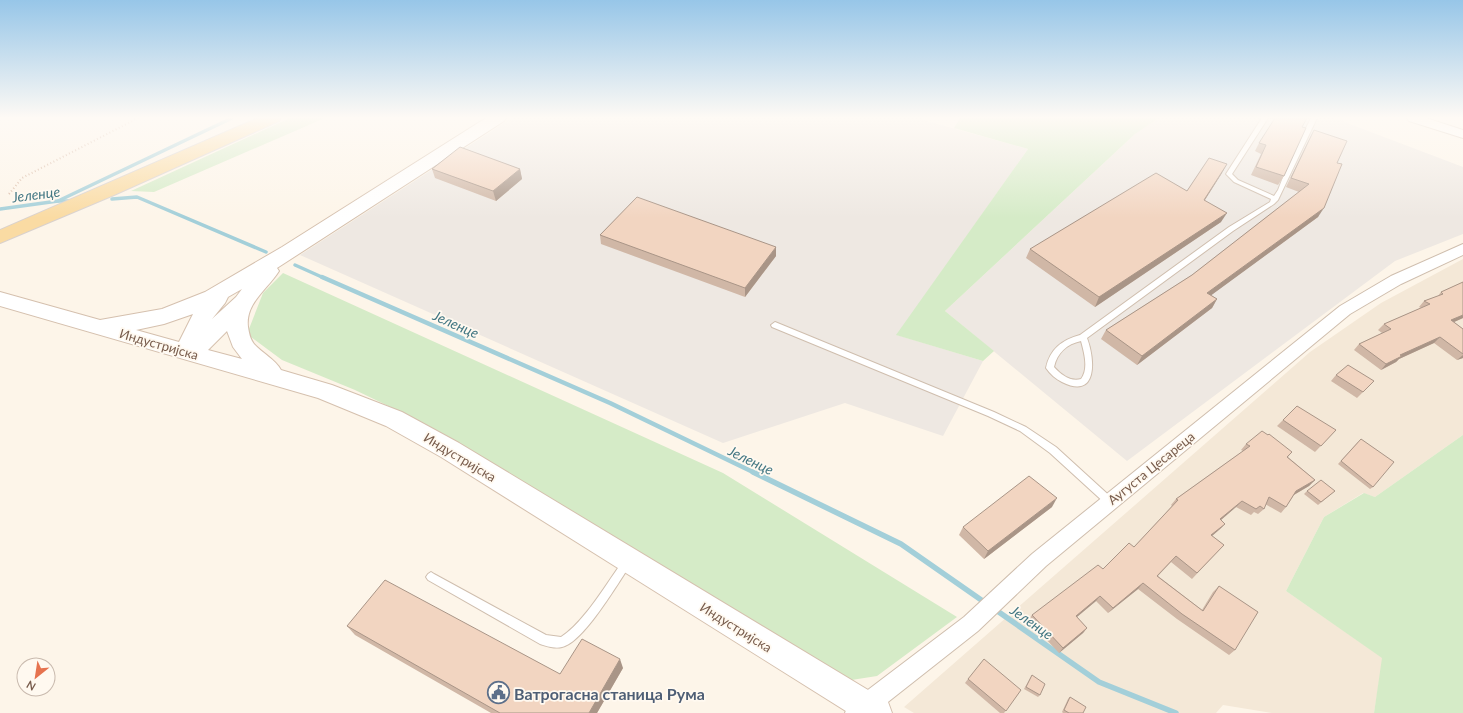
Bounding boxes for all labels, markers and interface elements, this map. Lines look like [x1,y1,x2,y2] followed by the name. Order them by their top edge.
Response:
[10,183,61,205] water label: Јеленце
[430,306,482,342] water label: Јеленце
[118,325,200,363] street label: Индустријска
[1104,428,1198,508] street label: Аугуста Цесареца
[421,429,499,485] street label: Индустријска
[725,441,777,478] water label: Јеленце
[697,599,775,655] street label: Индустријска
[1007,601,1057,643] water label: Јеленце
[16,657,56,697] north arrow
[24,678,38,694] text: N
[486,680,512,706] public building icon: Ватрогасна станица Рума
[514,684,705,703] place label: Ватрогасна станица Рума

